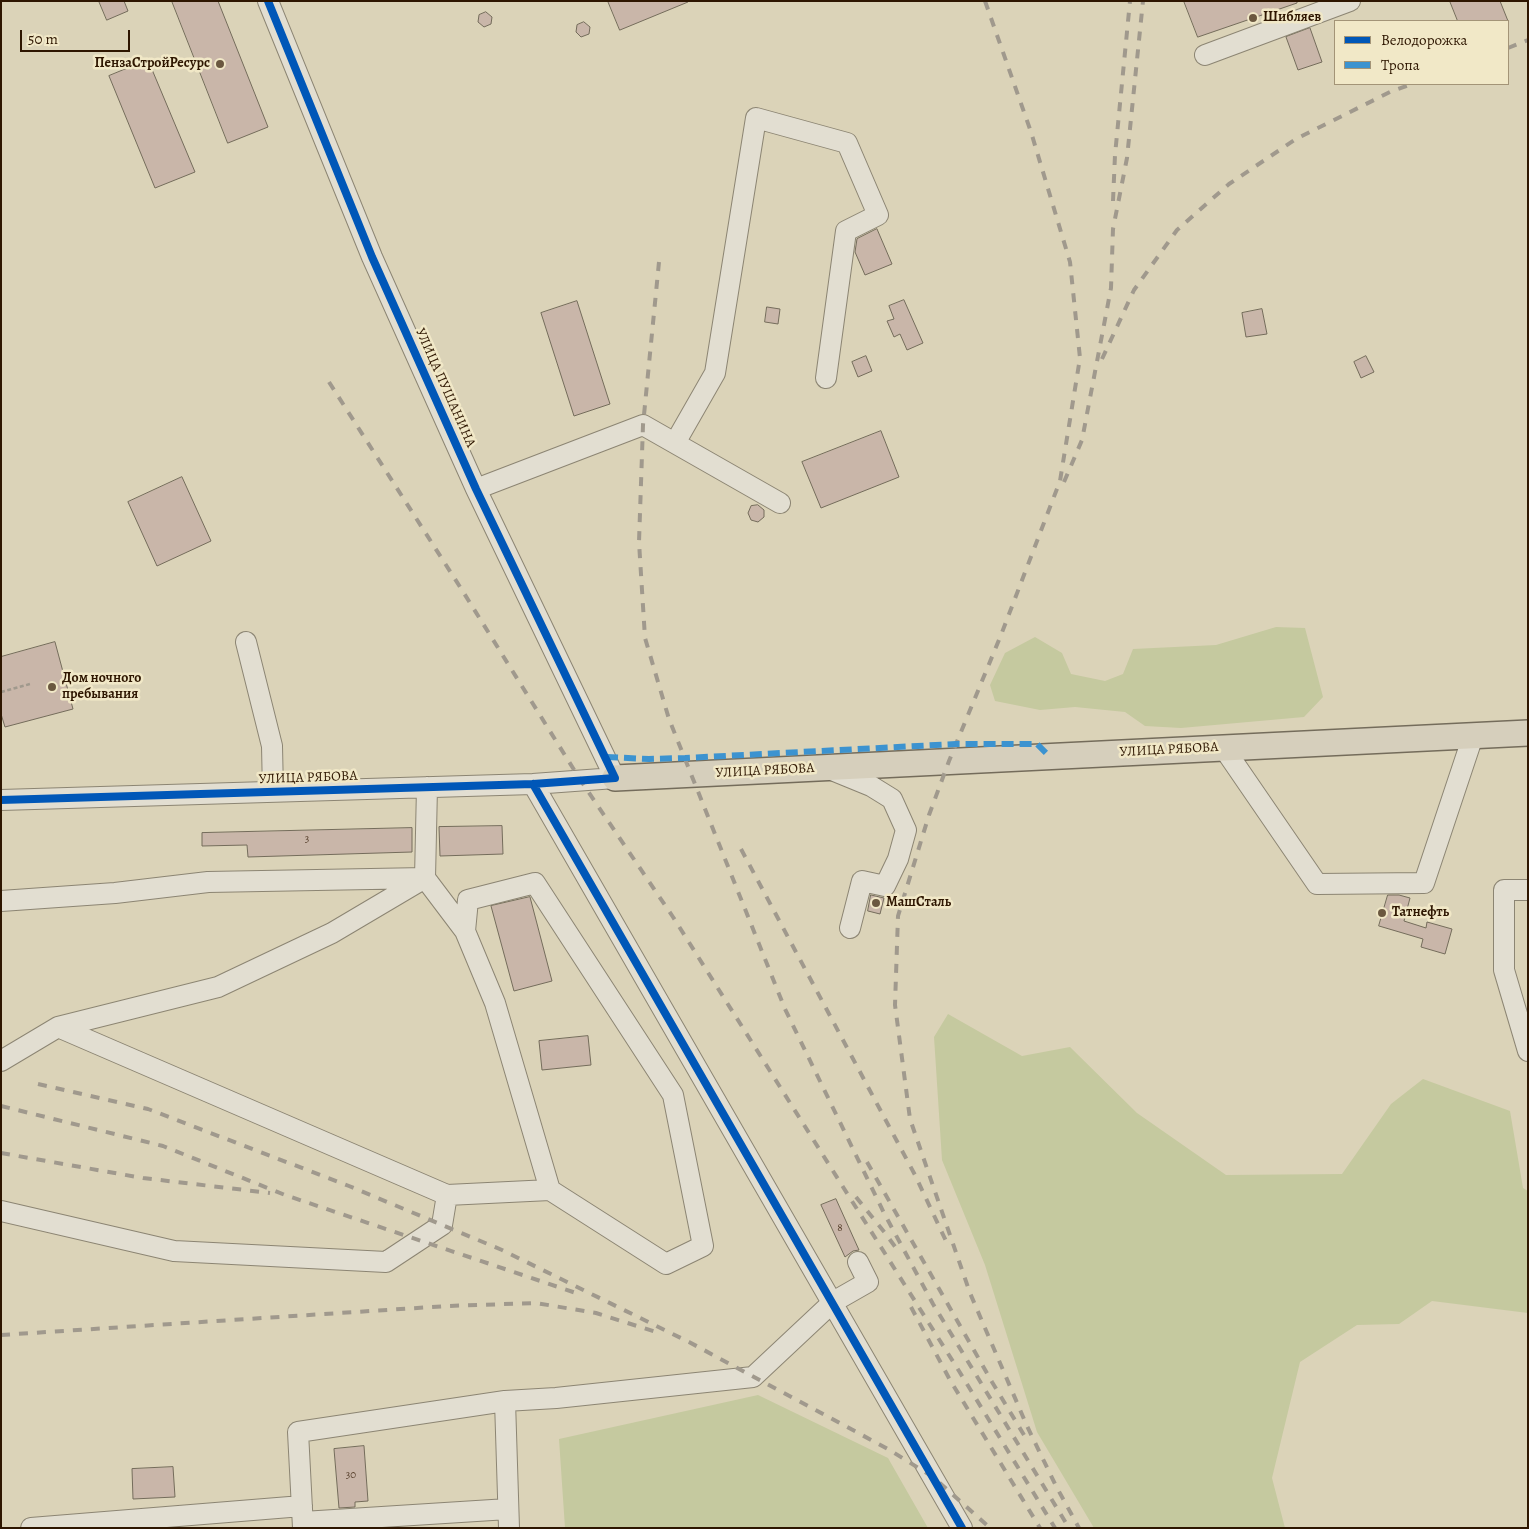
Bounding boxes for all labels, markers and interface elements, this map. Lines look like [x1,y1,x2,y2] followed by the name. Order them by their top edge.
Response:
[1263,10,1321,26] place label: Шибляев
[1247,12,1259,24] marker: Шибляев
[22,20,132,52] scale bar
[1334,20,1509,85] legend
[28,29,58,49] text: 50 m
[1381,30,1468,50] text: Велодорожка
[1381,55,1420,75] text: Тропа
[95,56,210,72] place label: ПензаСтройРесурс
[214,58,226,70] marker: ПензаСтройРесурс
[411,326,479,450] street label: УЛИЦА ПУШАНИНА
[62,671,141,704] place label: Дом ночного пребывания
[46,681,58,693] marker: Дом ночного пребывания
[1119,739,1219,761] street label: УЛИЦА РЯБОВА
[715,760,815,782] street label: УЛИЦА РЯБОВА
[258,768,358,788] street label: УЛИЦА РЯБОВА
[305,832,309,846] house number: 3
[886,895,951,911] place label: МашСталь
[870,897,882,909] marker: МашСталь
[1392,905,1449,921] place label: Татнефть
[1376,907,1388,919] marker: Татнефть
[837,1221,843,1235] house number: 8
[346,1468,356,1482] house number: 30

